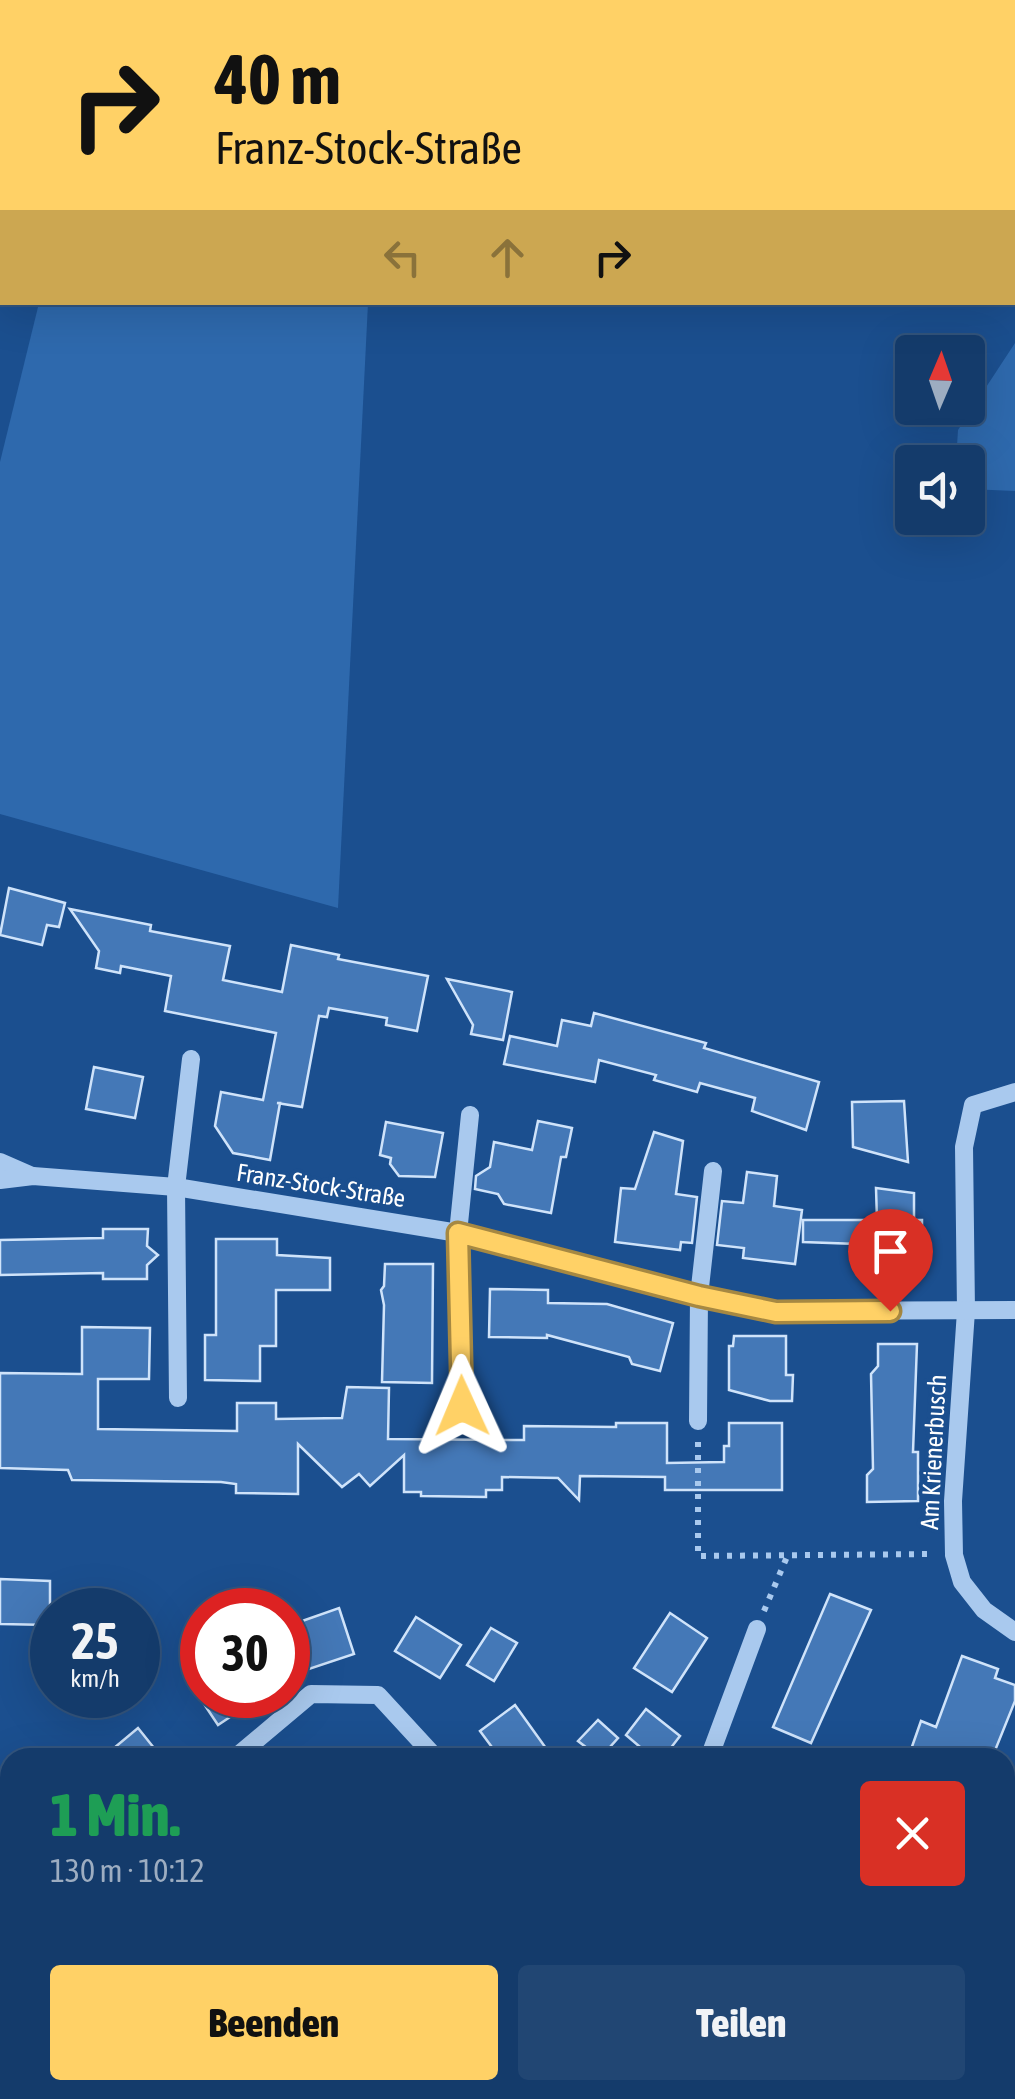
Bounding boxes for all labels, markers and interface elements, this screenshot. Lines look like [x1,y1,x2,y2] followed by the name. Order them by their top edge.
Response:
[215,39,341,119] text: 40 m
[50,40,180,170] icon: right
[215,122,522,174] text: Franz-Stock-Straße
[375,230,430,285] icon: left
[480,230,535,285] icon: ahead
[585,230,640,285] icon: right
[895,335,985,425] north arrow
[895,335,985,535] map controls
[895,445,985,535] button: sound
[235,1158,407,1212] street label: Franz-Stock-Straße
[848,1209,933,1312] pin
[863,1224,918,1279] icon: arrive
[410,1354,514,1458] position arrow
[915,1374,951,1530] street label: Am Krienerbusch
[180,1588,310,1718] speed limit sign: 30
[71,1612,118,1670] text: 25
[70,1664,120,1692] text: km/h
[50,1780,180,1849] text: 1 Min.
[860,1781,965,1886] button: close
[50,1852,205,1889] text: 130 m · 10:12
[50,1965,498,2080] button: Beenden
[518,1965,965,2080] button: Teilen

